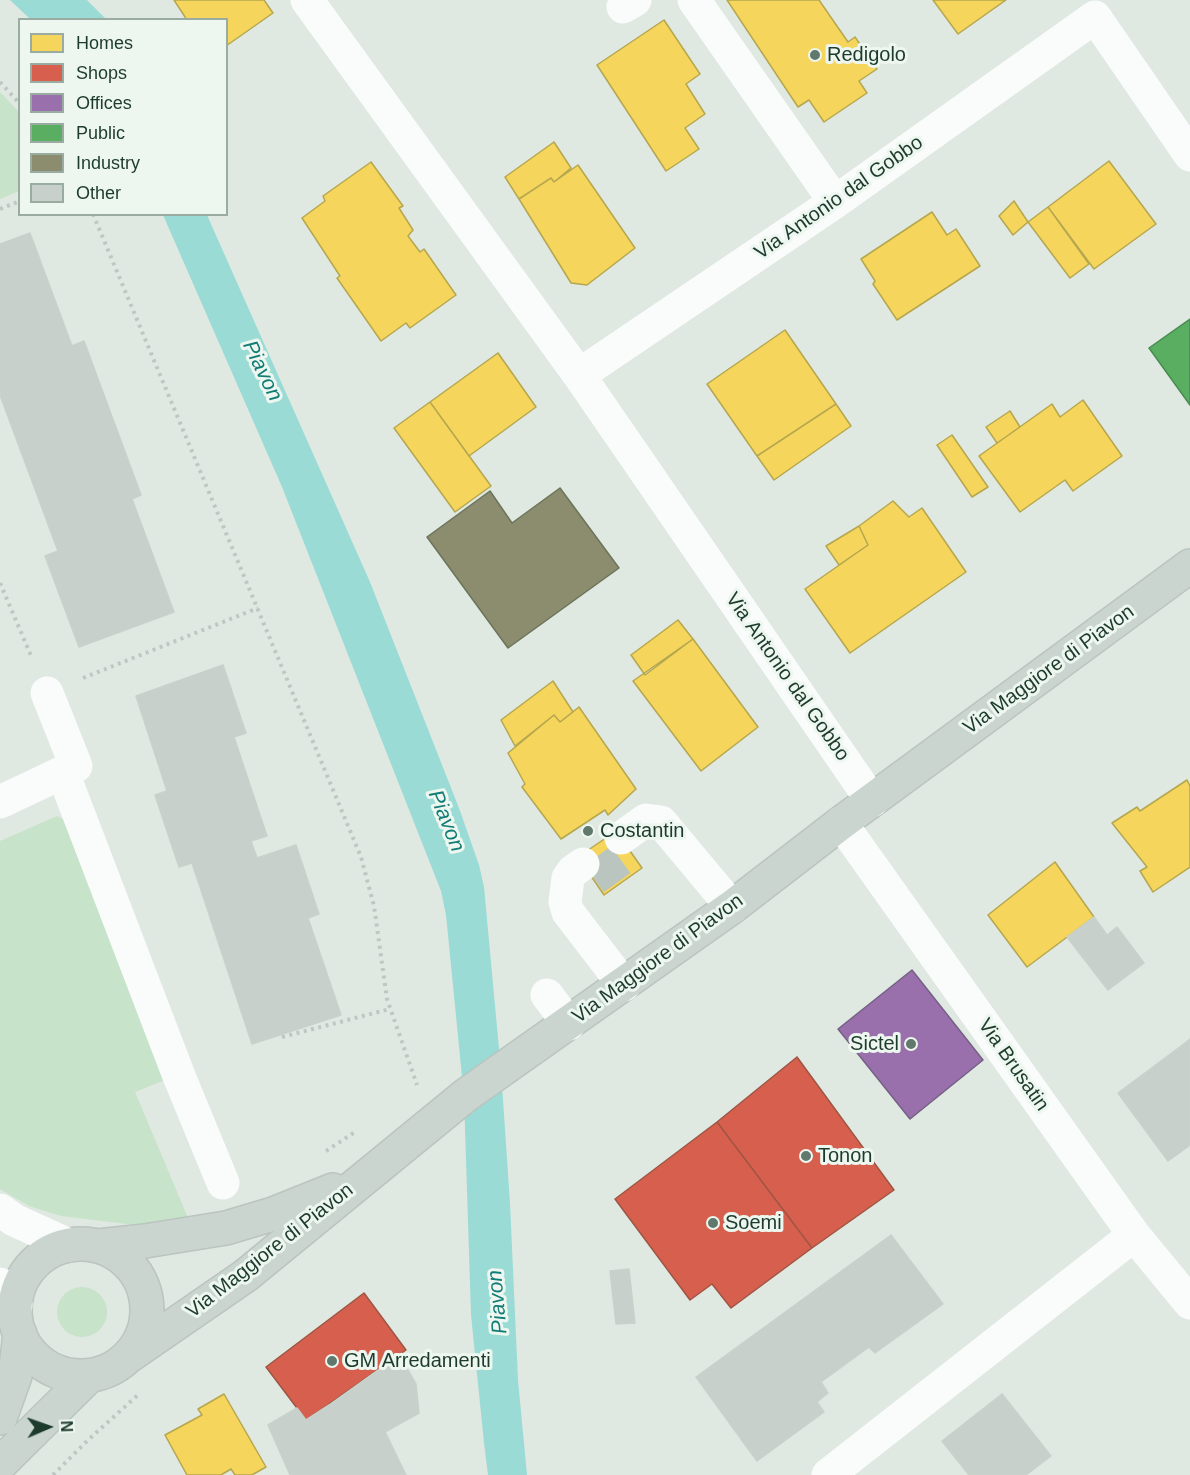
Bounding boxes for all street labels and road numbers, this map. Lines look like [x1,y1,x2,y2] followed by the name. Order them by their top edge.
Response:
[750,131,928,265] street label: Via Antonio dal Gobbo
[720,588,854,766] street label: Via Antonio dal Gobbo
[959,600,1139,740] street label: Via Maggiore di Piavon
[568,889,748,1029] street label: Via Maggiore di Piavon
[972,1014,1054,1116] street label: Via Brusatin
[182,1178,358,1324] street label: Via Maggiore di Piavon

